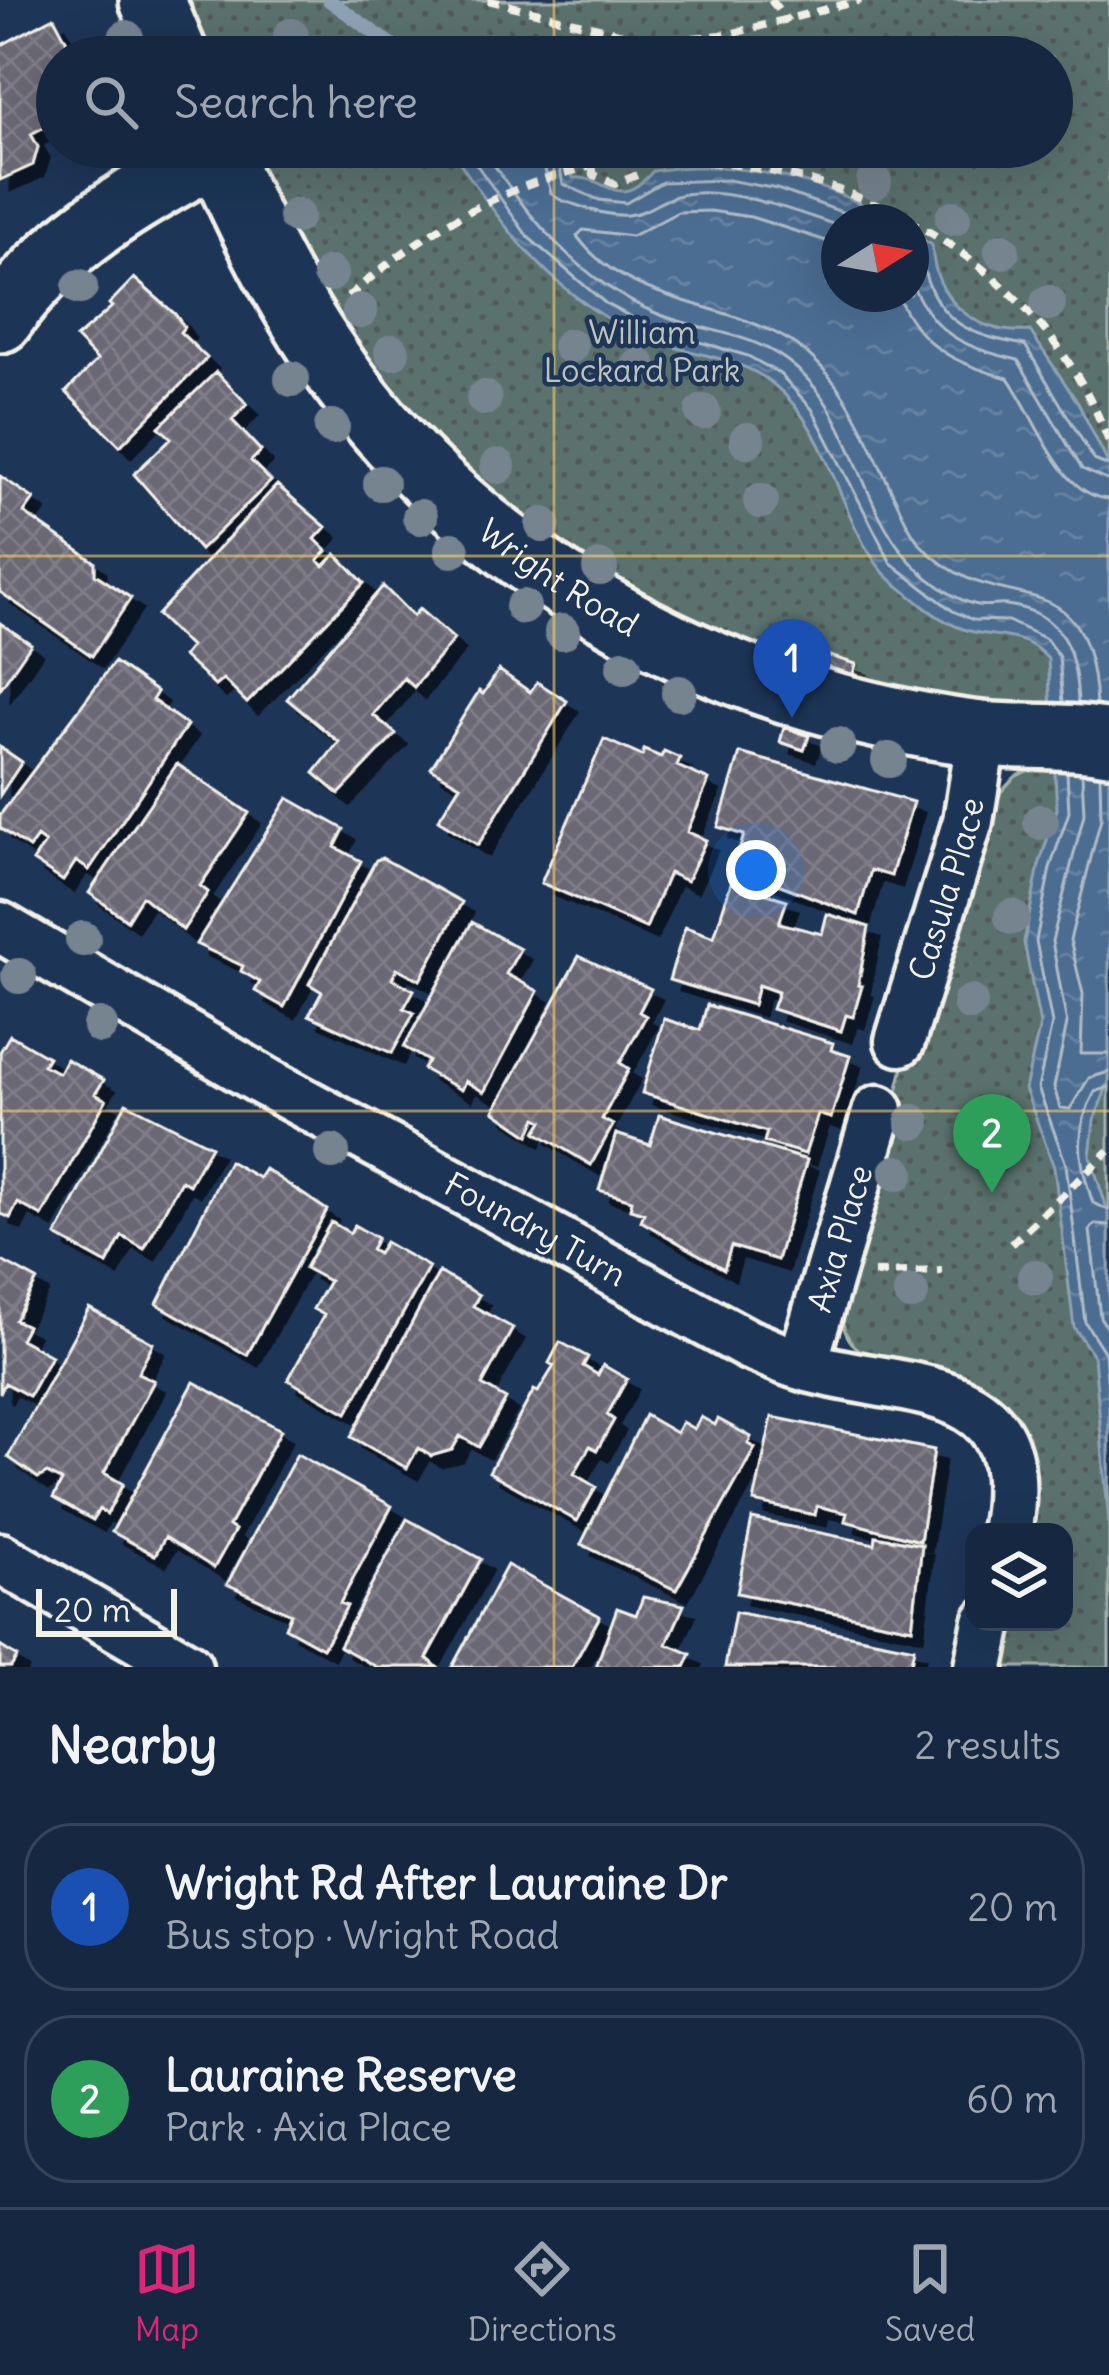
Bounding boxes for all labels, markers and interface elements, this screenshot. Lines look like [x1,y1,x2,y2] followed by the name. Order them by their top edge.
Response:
[36,36,1073,168] search box
[78,69,144,135] icon: search
[174,74,418,130] text: Search here
[821,204,929,312] north arrow
[544,311,740,391] park label: William Lockard Park
[470,510,646,646] street label: Wright Road
[753,619,831,718] pin: 1
[899,795,992,985] street label: Casula Place
[726,840,786,900] your location
[953,1094,1031,1193] pin: 2
[798,1160,881,1317] street label: Axia Place
[438,1163,634,1295] street label: Foundry Turn
[965,1523,1073,1631] map controls
[965,1523,1073,1631] button: layers
[36,1583,177,1636] scale bar
[54,1589,131,1631] text: 20 m
[48,1713,217,1777] text: Nearby
[914,1721,1061,1770] text: 2 results
[165,1855,728,1911] text: Wright Rd After Lauraine Dr
[82,1883,98,1932] text: 1
[967,1883,1058,1932] text: 20 m
[165,1911,560,1960] text: Bus stop · Wright Road
[165,2047,517,2103] text: Lauraine Reserve
[79,2075,101,2124] text: 2
[966,2075,1058,2124] text: 60 m
[165,2103,452,2152] text: Park · Axia Place
[134,2236,200,2350] tab: Map
[468,2236,617,2350] tab: Directions
[885,2236,975,2350] tab: Saved

